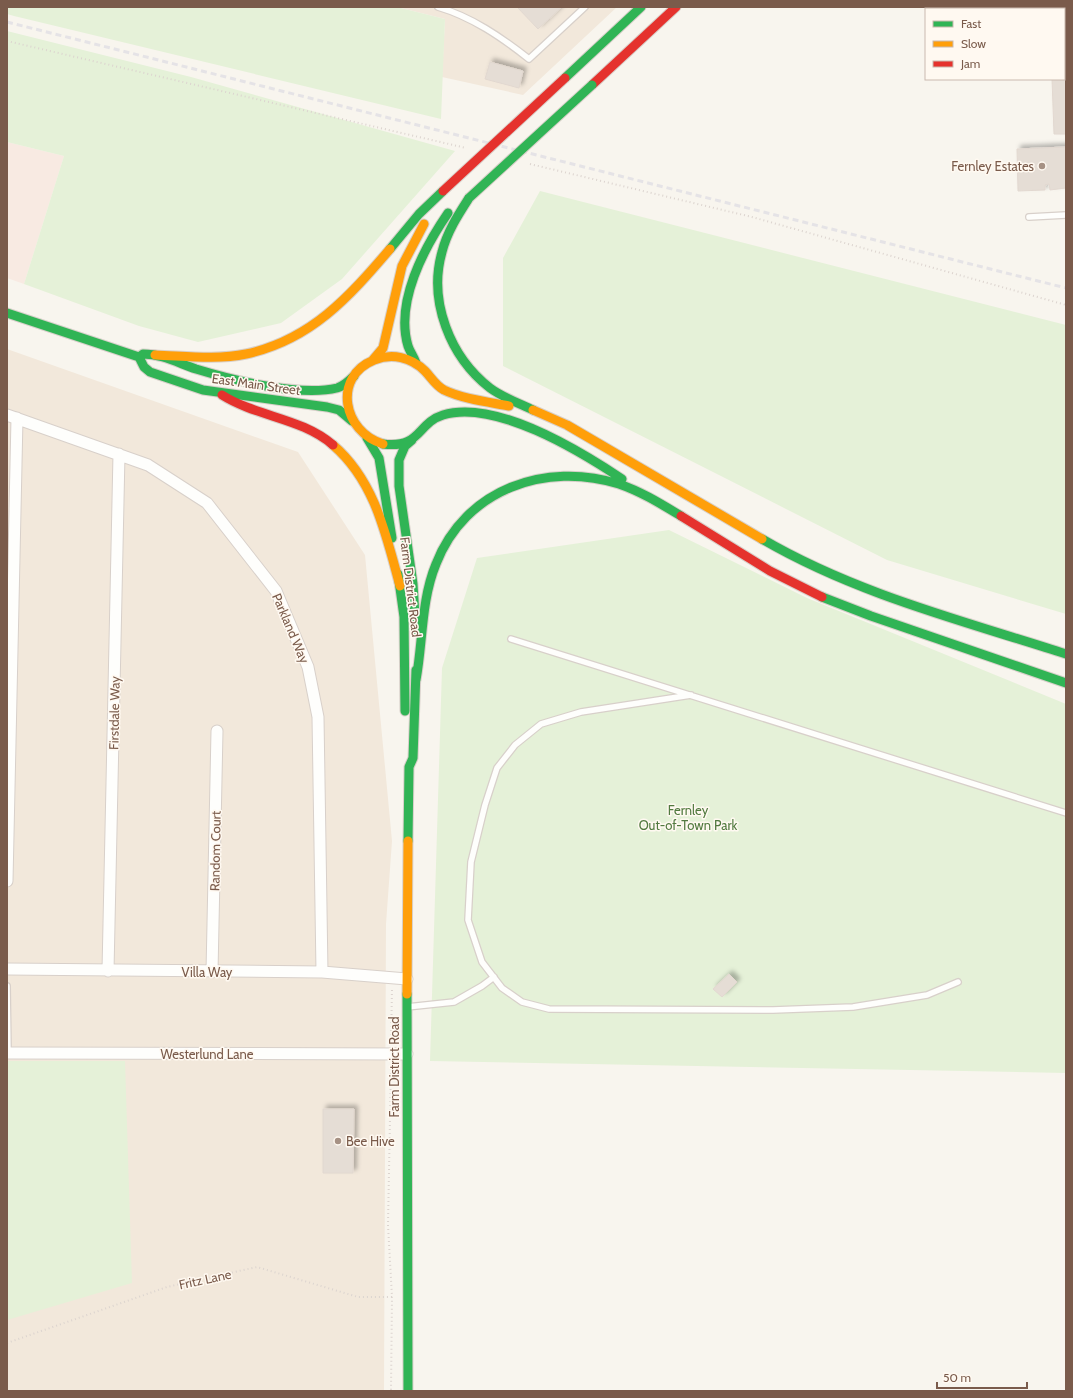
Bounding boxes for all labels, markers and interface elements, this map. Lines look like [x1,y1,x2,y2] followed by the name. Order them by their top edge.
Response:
[925,8,1065,80] legend
[961,16,981,31] text: Fast
[961,36,986,51] text: Slow
[960,56,980,71] text: Jam
[951,158,1035,174] place label: Fernley Estates
[1037,161,1047,171] marker: Fernley Estates
[211,370,302,398] street label: East Main Street
[397,536,425,638] street label: Farm District Road
[269,591,313,666] street label: Parkland Way
[105,676,123,750] street label: Firstdale Way
[639,802,738,833] park label: Fernley Out-of-Town Park
[206,810,224,891] street label: Random Court
[182,964,233,980] street label: Villa Way
[386,1017,402,1117] street label: Farm District Road
[161,1046,254,1062] street label: Westerlund Lane
[346,1133,395,1149] place label: Bee Hive
[333,1136,343,1146] marker: Bee Hive
[177,1266,233,1292] street label: Fritz Lane
[937,1364,1027,1390] scale bar
[943,1370,971,1385] text: 50 m

